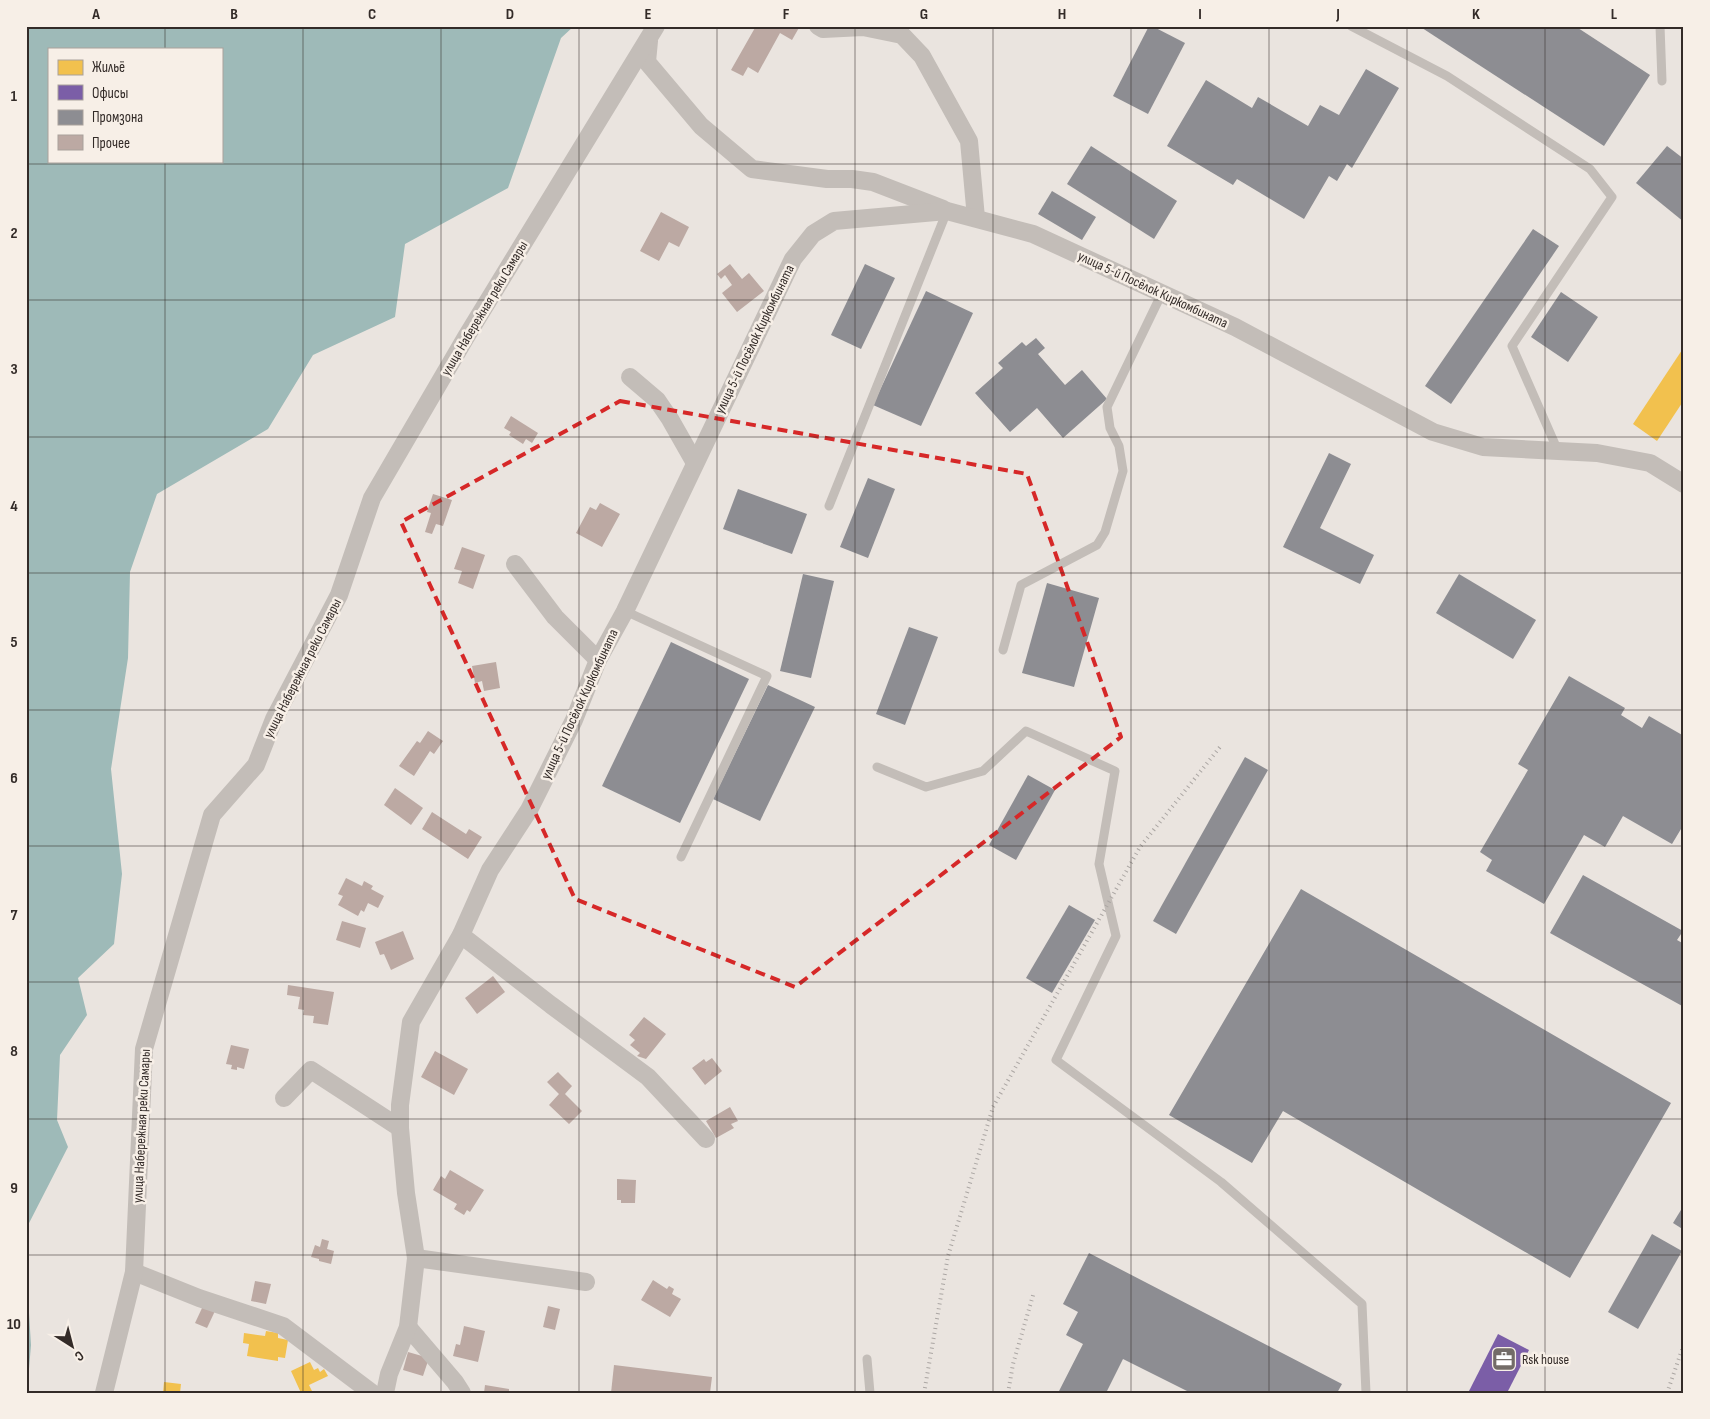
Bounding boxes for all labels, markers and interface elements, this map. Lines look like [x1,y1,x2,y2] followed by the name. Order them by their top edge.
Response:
[91,5,100,24] text: A
[230,5,238,24] text: B
[368,5,376,24] text: C
[506,5,514,24] text: D
[645,5,652,24] text: E
[783,5,790,24] text: F
[920,5,928,24] text: G
[1058,5,1066,24] text: H
[1198,5,1202,24] text: I
[1335,5,1340,24] text: J
[1472,5,1480,24] text: K
[1611,5,1618,24] text: L
[48,48,222,162] legend
[92,58,125,77] text: Жильё
[92,84,128,103] text: Офисы
[11,87,18,106] text: 1
[92,108,143,127] text: Промзона
[92,134,130,153] text: Прочее
[10,224,18,243] text: 2
[437,238,531,379] street label: улица Набережная реки Самары
[1075,247,1231,332] street label: улица 5-й Посёлок Киркомбината
[711,262,798,417] street label: улица 5-й Посёлок Киркомбината
[10,360,18,379] text: 3
[10,497,18,516] text: 4
[260,596,345,741] street label: улица Набережная реки Самары
[537,626,622,782] street label: улица 5-й Посёлок Киркомбината
[10,633,18,652] text: 5
[10,769,18,788] text: 6
[11,906,18,925] text: 7
[10,1042,18,1061] text: 8
[129,1049,154,1203] street label: улица Набережная реки Самары
[10,1179,18,1198] text: 9
[7,1315,21,1334] text: 10
[48,1322,98,1372] north arrow
[1491,1346,1517,1372] office icon: Rsk house
[71,1347,87,1365] text: С
[1522,1351,1569,1368] place label: Rsk house

